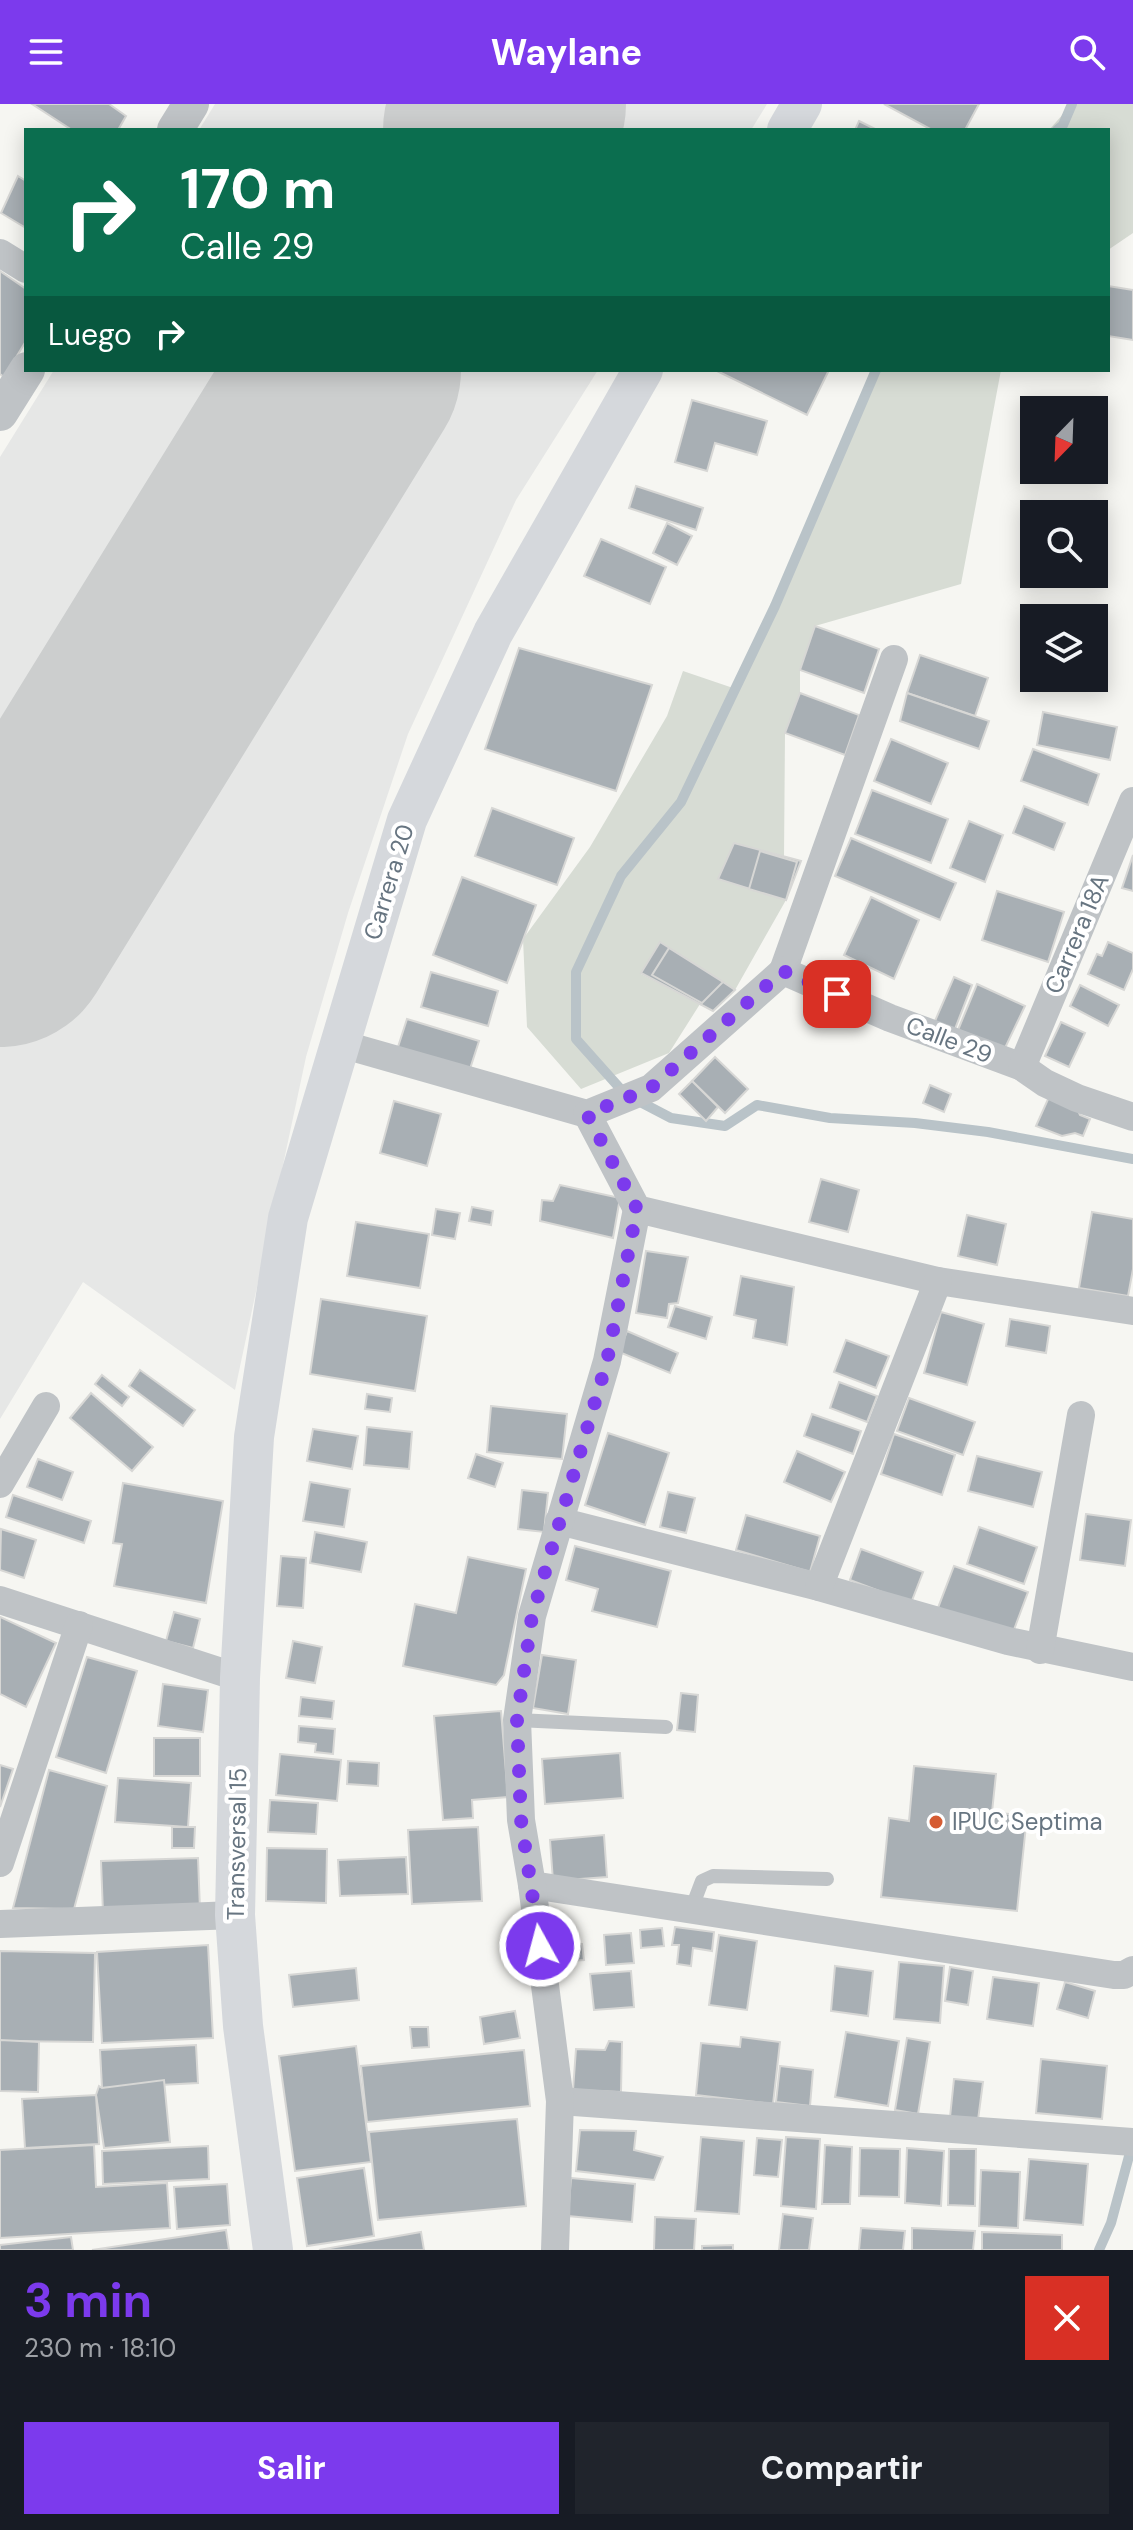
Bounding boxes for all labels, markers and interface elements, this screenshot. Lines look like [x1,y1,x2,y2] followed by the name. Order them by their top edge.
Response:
[491,29,642,76] text: Waylane
[24,30,68,74] icon: menu
[1065,30,1109,74] icon: search
[180,152,335,225] text: 170 m
[48,160,152,264] icon: right
[180,223,314,270] text: Calle 29
[148,312,192,356] icon: right
[48,315,132,354] text: Luego
[1020,396,1108,484] north arrow
[1020,396,1108,692] map controls
[1020,500,1108,588] button: search
[1020,604,1108,692] button: layers
[356,820,421,944] street label: Carrera 20
[1037,869,1116,998] street label: Carrera 18A
[803,960,871,1028] pin
[815,972,859,1016] icon: arrive
[902,1009,997,1070] street label: Calle 29
[220,1767,253,1921] street label: Transversal 15
[952,1806,1103,1837] place label: IPUC Septima
[927,1813,945,1831] marker: IPUC Septima
[498,1904,582,1988] position arrow
[24,2269,152,2332] text: 3 min
[1025,2276,1109,2360] button: close
[24,2331,176,2365] text: 230 m · 18:10
[24,2422,559,2514] button: Salir
[575,2422,1109,2514] button: Compartir

